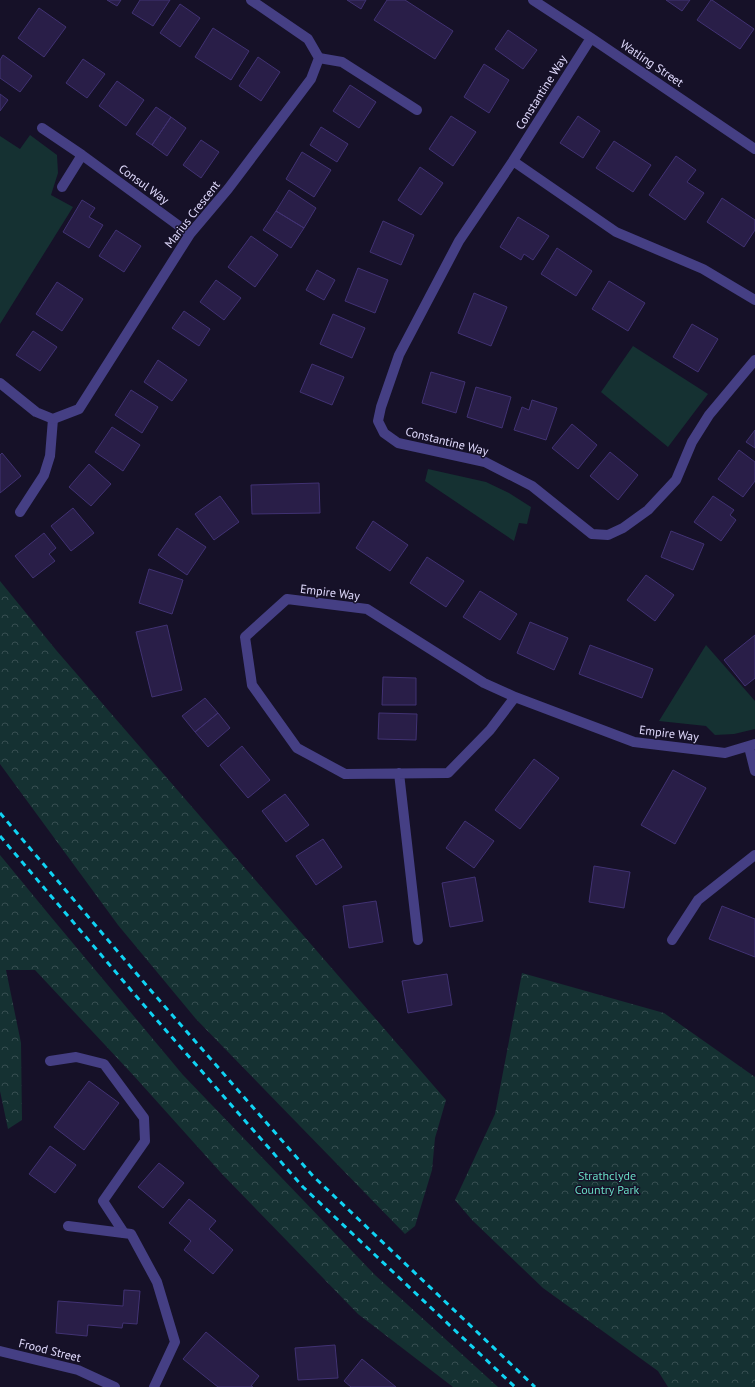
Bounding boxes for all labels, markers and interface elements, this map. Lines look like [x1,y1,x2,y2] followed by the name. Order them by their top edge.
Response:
[618,36,686,90] street label: Watling Street
[512,52,570,132] street label: Constantine Way
[116,161,172,207] street label: Consul Way
[161,177,223,251] street label: Marius Crescent
[404,423,490,459] street label: Constantine Way
[299,581,361,603] street label: Empire Way
[638,722,700,744] street label: Empire Way
[575,1168,639,1197] park label: Strathclyde Country Park
[17,1335,83,1365] street label: Frood Street

